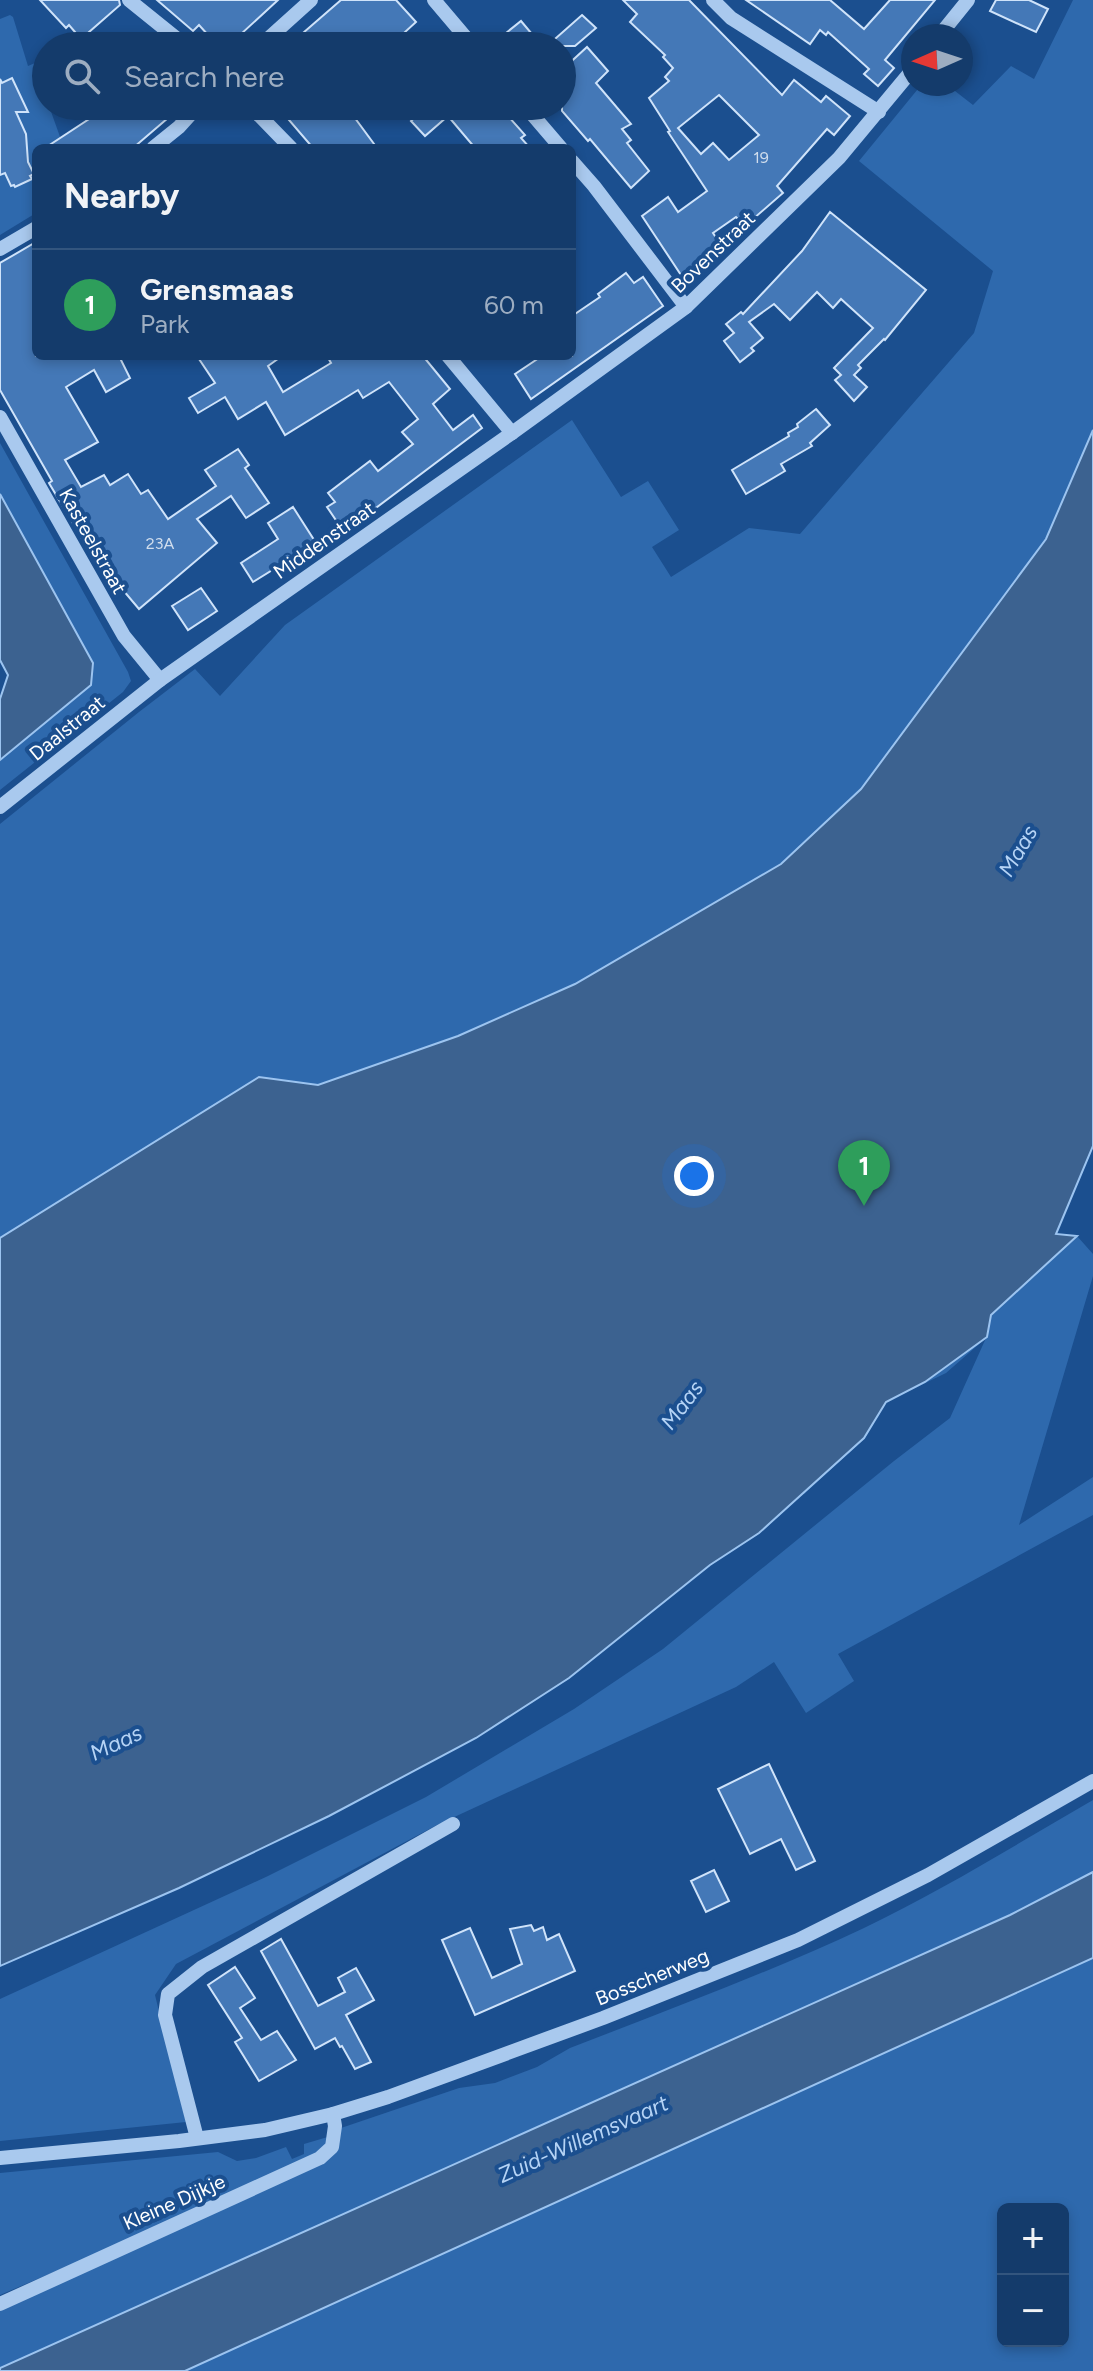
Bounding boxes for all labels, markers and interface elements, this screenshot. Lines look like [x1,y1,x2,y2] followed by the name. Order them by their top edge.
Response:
[901,24,973,96] north arrow
[32,32,576,120] search box
[60,54,104,98] icon: search
[124,58,284,95] text: Search here
[753,148,769,167] house number: 19
[64,176,179,217] text: Nearby
[666,206,760,298] street label: Bovenstraat
[140,271,293,308] text: Grensmaas
[85,289,95,321] text: 1
[484,289,544,321] text: 60 m
[140,308,189,340] text: Park
[54,484,132,598] street label: Kasteelstraat
[269,496,379,584] street label: Middenstraat
[146,534,174,553] house number: 23A
[24,690,110,766] street label: Daalstraat
[993,821,1043,881] water label: Maas
[838,1140,890,1206] pin: 1
[674,1156,714,1196] your location
[655,1375,709,1435] water label: Maas
[85,1719,147,1767] water label: Maas
[592,1943,712,2011] street label: Bosscherweg
[494,2089,673,2189] water label: Zuid-Willemsvaart
[119,2169,229,2235] street label: Kleine Dijkje
[997,2203,1069,2347] map controls
[997,2203,1069,2275] button: +
[997,2275,1069,2347] button: −

